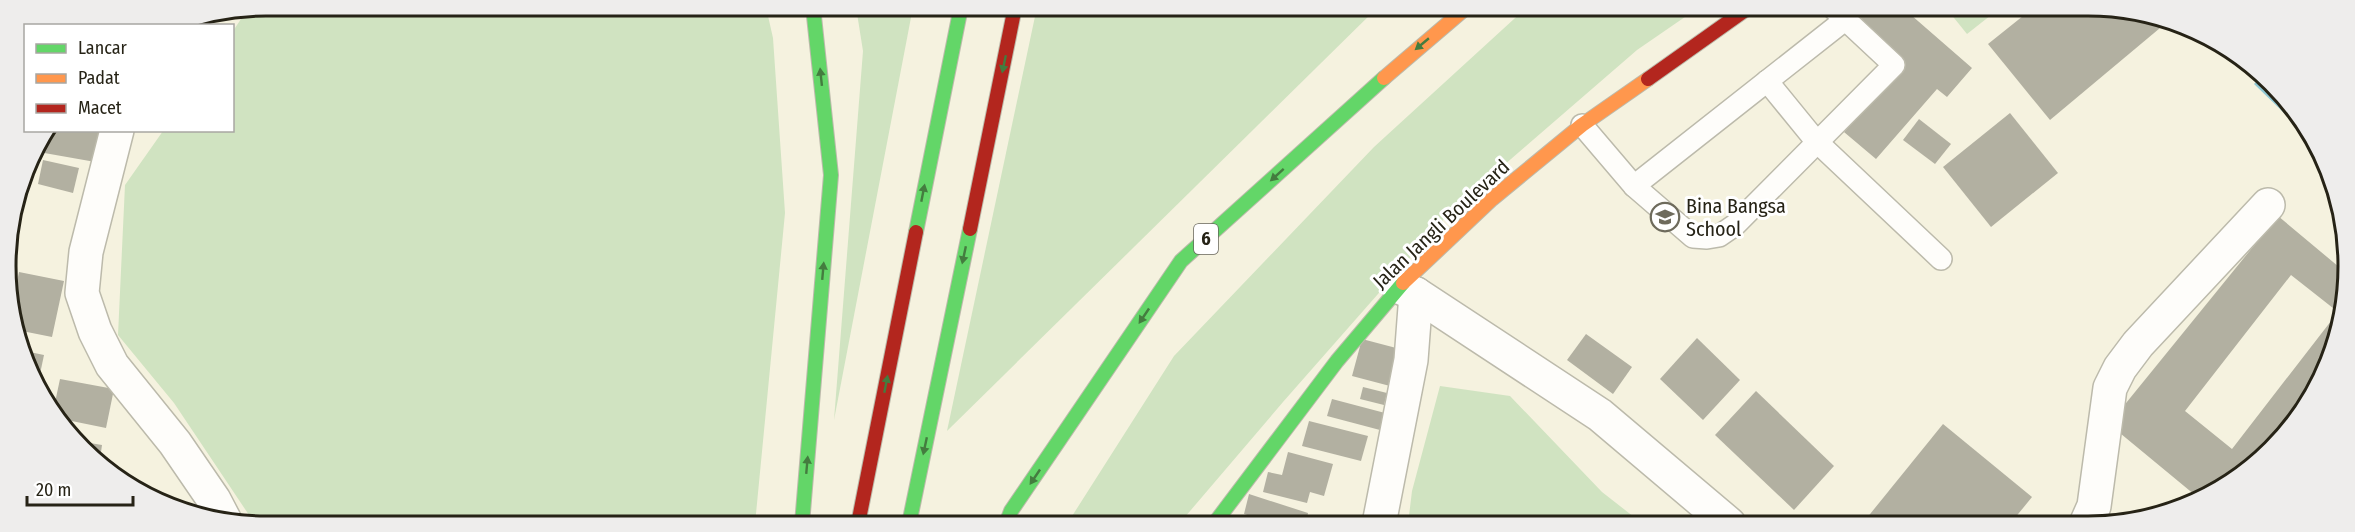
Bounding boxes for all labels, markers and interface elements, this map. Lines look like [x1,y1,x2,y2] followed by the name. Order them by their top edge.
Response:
[24,24,234,132] legend
[78,37,127,59] text: Lancar
[1415,37,1430,50] one-way arrow
[999,55,1008,74] one-way arrow
[78,67,120,89] text: Padat
[816,68,826,87] one-way arrow
[78,97,122,119] text: Macet
[1368,155,1514,293] street label: Jalan Jangli Boulevard
[1270,168,1285,181] one-way arrow
[919,183,928,202] one-way arrow
[1686,194,1786,241] place label: Bina Bangsa School
[1649,201,1681,233] school or university icon: Bina Bangsa School
[1194,224,1218,254] road number: 6
[959,246,969,265] one-way arrow
[818,262,828,281] one-way arrow
[1138,307,1150,323] one-way arrow
[882,374,891,393] one-way arrow
[920,437,929,456] one-way arrow
[802,456,812,475] one-way arrow
[27,469,134,507] scale bar
[1029,469,1040,485] one-way arrow
[36,479,71,501] text: 20 m

